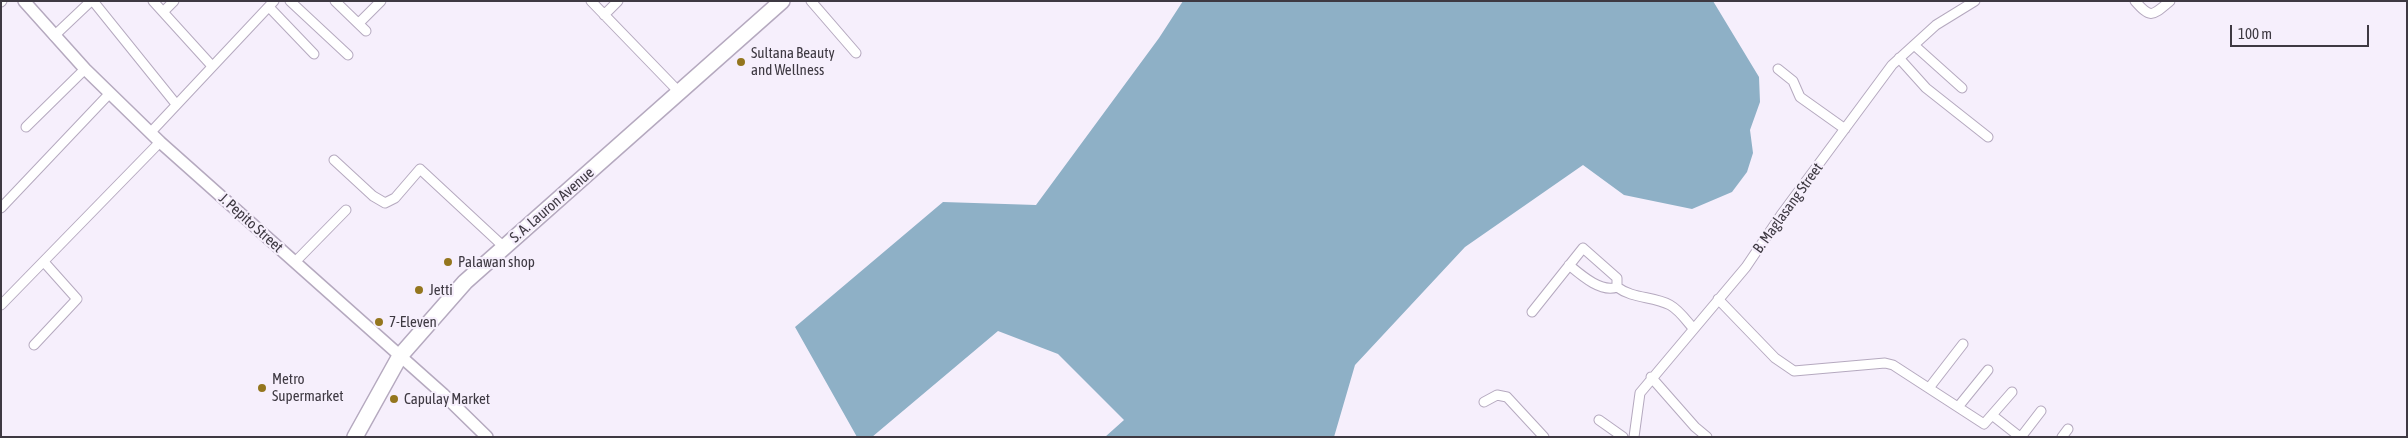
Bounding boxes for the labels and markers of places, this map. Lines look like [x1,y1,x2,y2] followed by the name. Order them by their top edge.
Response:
[751,44,835,79] place label: Sultana Beauty and Wellness
[735,56,747,68] marker: Sultana Beauty and Wellness
[458,253,535,271] place label: Palawan shop
[442,256,454,268] marker: Palawan shop
[429,281,453,299] place label: Jetti
[413,284,425,296] marker: Jetti
[389,313,437,331] place label: 7-Eleven
[373,316,385,328] marker: 7-Eleven
[272,370,344,405] place label: Metro Supermarket
[256,382,268,394] marker: Metro Supermarket
[404,390,490,408] place label: Capulay Market
[388,393,400,405] marker: Capulay Market

